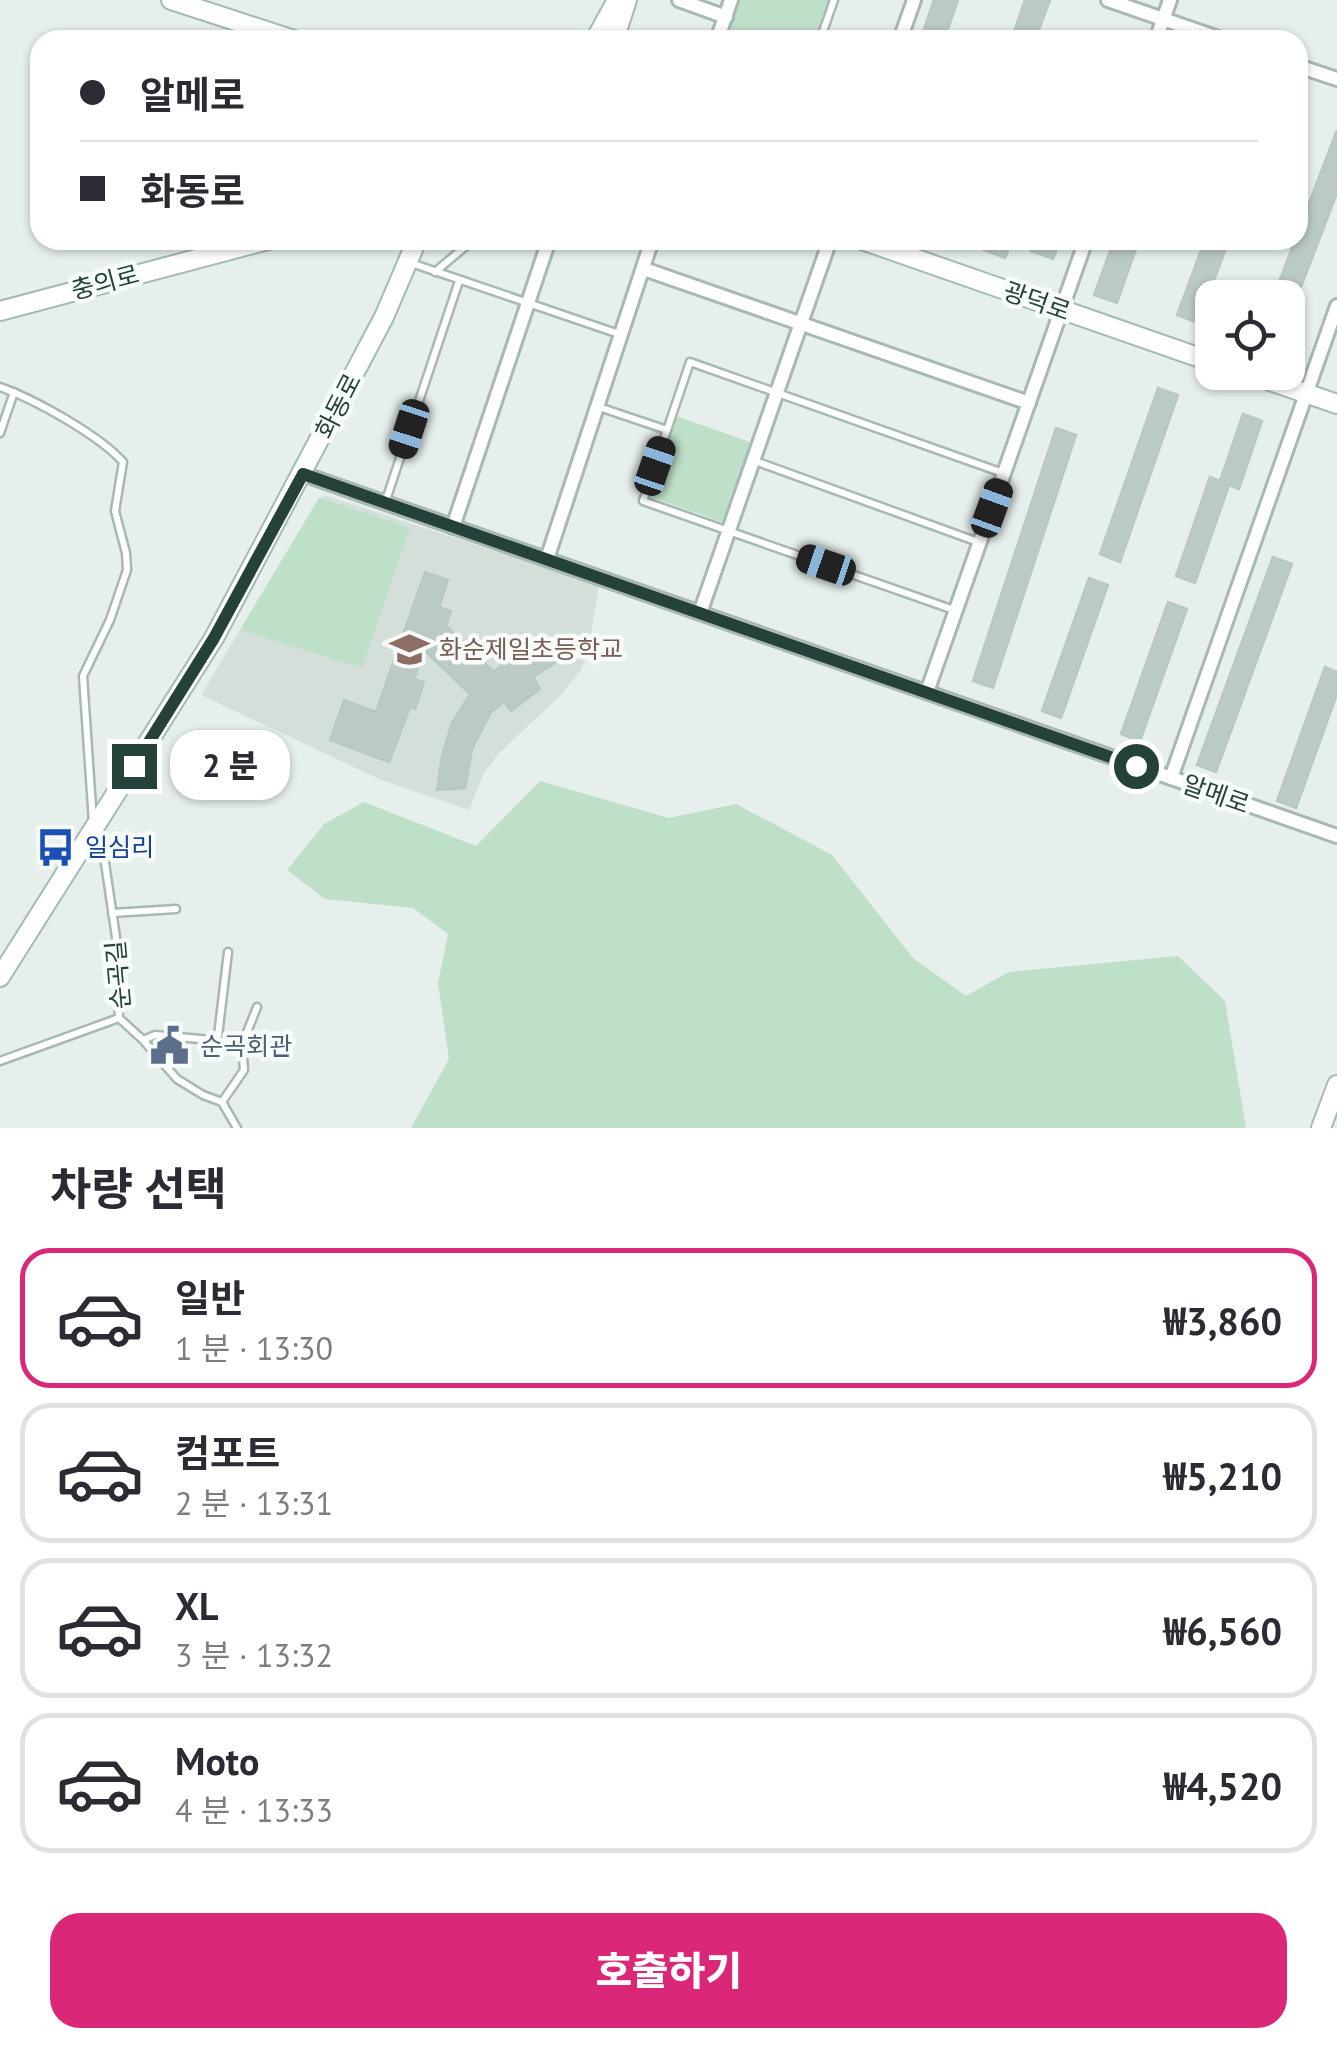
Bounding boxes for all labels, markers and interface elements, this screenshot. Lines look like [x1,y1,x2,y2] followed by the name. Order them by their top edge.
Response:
[140,70,245,119] text: 알메로
[140,166,245,215] text: 화동로
[68,258,142,306] street label: 충의로
[999,275,1075,327] street label: 광덕로
[1195,280,1305,390] map controls
[1195,280,1305,390] button: locate
[308,368,368,444] street label: 화동로
[385,396,433,462] car
[631,433,679,499] car
[968,475,1016,541] car
[793,541,859,589] car
[388,628,430,670] school or university icon: 화순제일초등학교
[439,633,623,665] place label: 화순제일초등학교
[169,731,289,801] callout: 2 분
[112,744,157,789] route end
[202,744,258,786] text: 2 분
[1114,744,1159,789] route start
[1178,768,1254,820] street label: 알메로
[34,826,76,868] bus stop icon: 일심리
[85,831,154,863] place label: 일심리
[99,939,137,1011] street label: 순곡길
[149,1025,191,1067] public building icon: 순곡회관
[200,1030,292,1062] place label: 순곡회관
[50,1159,227,1217] text: 차량 선택
[55,1273,145,1363] icon: car
[175,1273,245,1322] text: 일반
[1163,1296,1282,1345] text: ₩3,860
[175,1327,333,1369] text: 1 분 · 13:30
[55,1428,145,1518] icon: car
[175,1428,280,1477] text: 컴포트
[1163,1451,1282,1500] text: ₩5,210
[175,1482,333,1524] text: 2 분 · 13:31
[175,1581,219,1630] text: XL
[55,1583,145,1673] icon: car
[1163,1606,1282,1655] text: ₩6,560
[175,1634,333,1676] text: 3 분 · 13:32
[175,1736,259,1785] text: Moto
[55,1738,145,1828] icon: car
[1163,1761,1282,1810] text: ₩4,520
[175,1789,333,1831] text: 4 분 · 13:33
[50,1913,1287,2028] button: 호출하기

